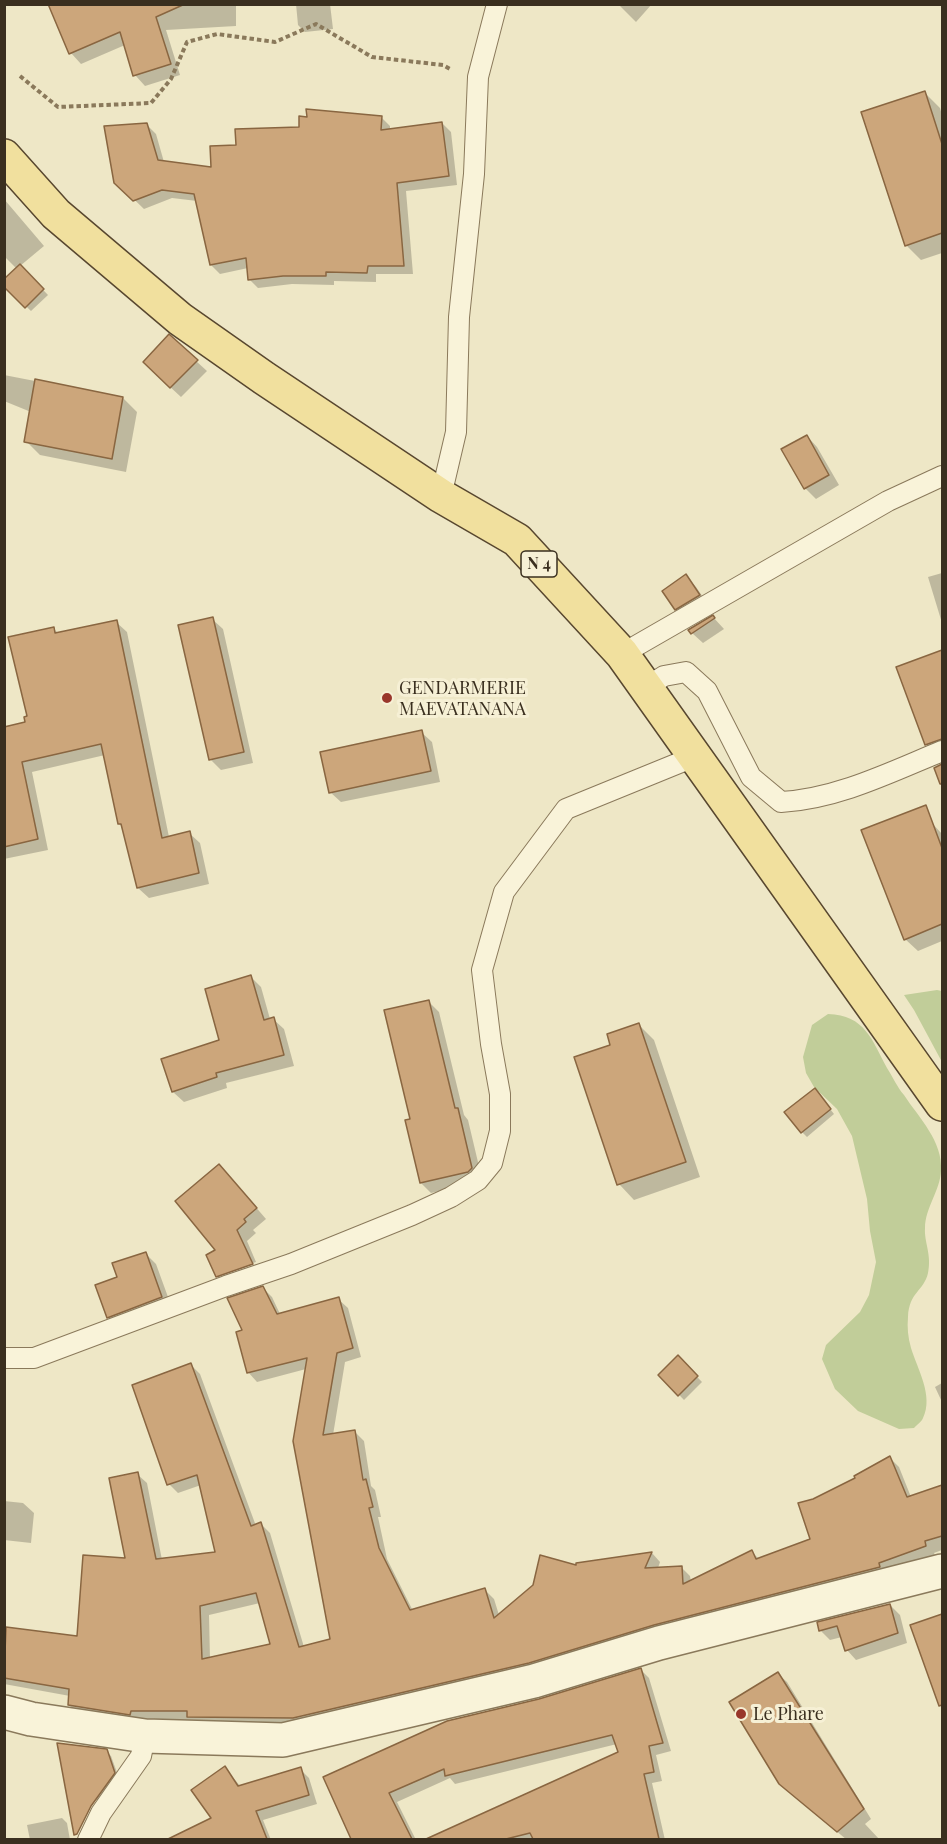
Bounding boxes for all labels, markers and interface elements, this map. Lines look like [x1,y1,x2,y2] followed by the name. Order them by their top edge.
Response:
[521,551,557,577] road number: N 4
[399,677,526,720] place label: GENDARMERIE MAEVATANANA
[380,691,394,705] marker: GENDARMERIE MAEVATANANA
[753,1703,824,1725] place label: Le Phare
[734,1707,748,1721] marker: Le Phare

